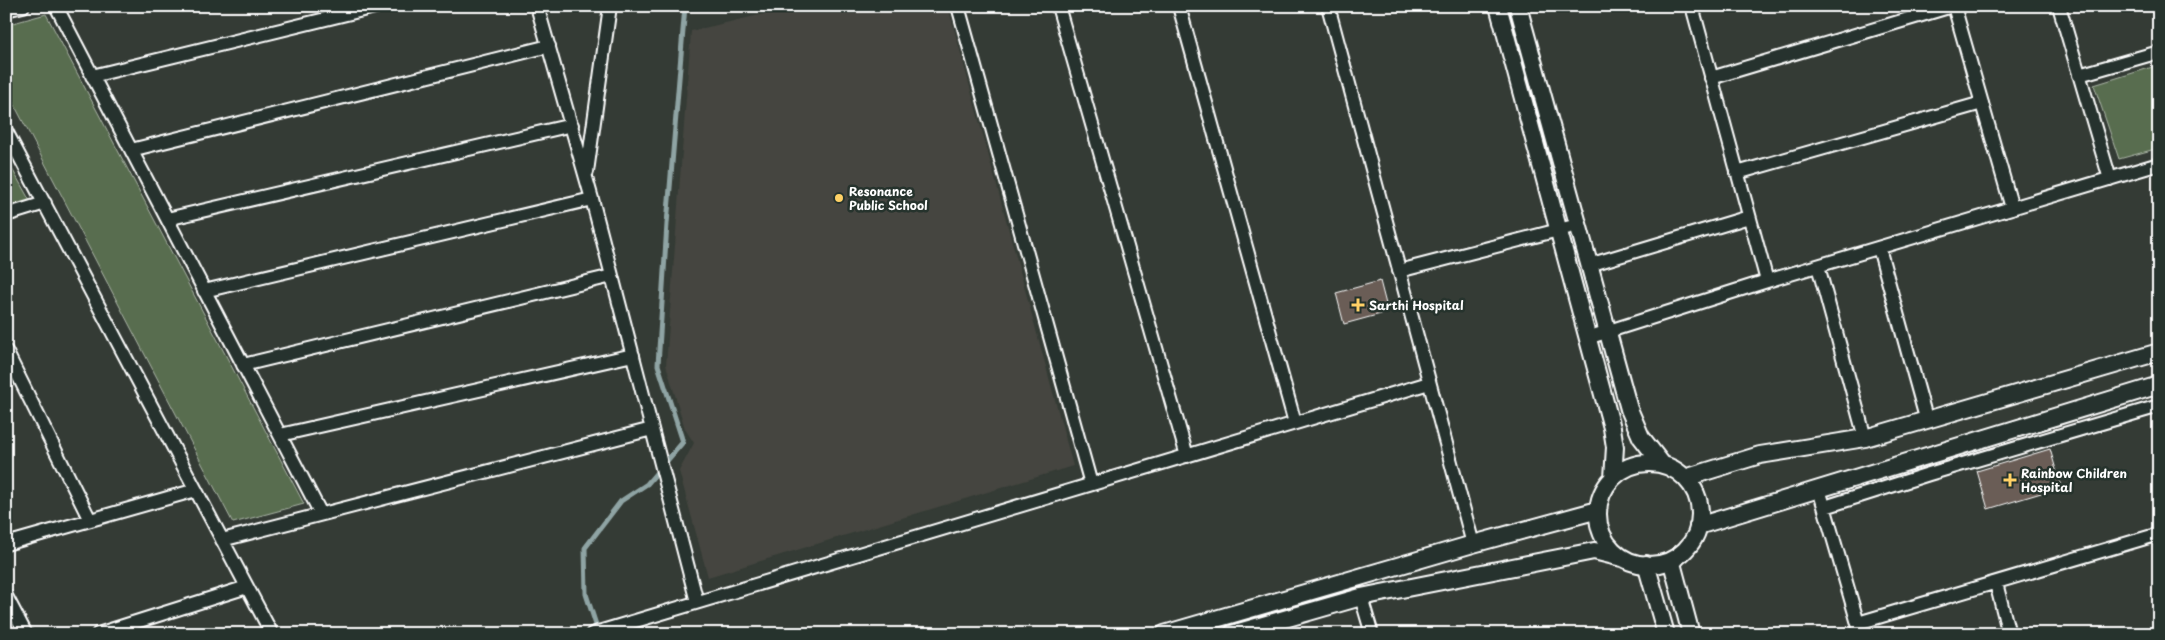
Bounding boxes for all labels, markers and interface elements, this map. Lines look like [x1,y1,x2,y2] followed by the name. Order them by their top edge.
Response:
[849,182,928,214] place label: Resonance Public School
[833,192,845,204] marker: Resonance Public School
[1369,296,1464,314] place label: Sarthi Hospital
[1351,298,1365,312] marker: Sarthi Hospital
[2021,464,2127,496] place label: Rainbow Children Hospital
[2003,473,2017,487] marker: Rainbow Children Hospital

